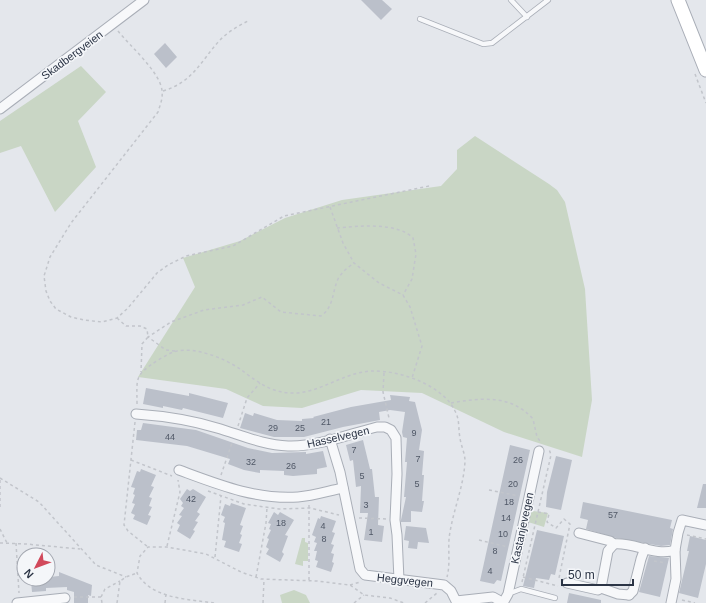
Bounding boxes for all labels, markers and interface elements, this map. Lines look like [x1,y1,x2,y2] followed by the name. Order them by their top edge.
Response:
[39,28,105,82] street label: Skadbergveien
[321,417,331,427] house number: 21
[268,423,278,433] house number: 29
[295,423,305,433] house number: 25
[306,424,370,450] street label: Hasselvegen
[411,428,417,438] house number: 9
[165,432,175,442] house number: 44
[351,445,357,455] house number: 7
[415,454,421,464] house number: 7
[513,455,523,465] house number: 26
[246,457,256,467] house number: 32
[286,461,296,471] house number: 26
[359,471,365,481] house number: 5
[414,479,420,489] house number: 5
[508,479,518,489] house number: 20
[509,491,535,565] street label: Kastanjevegen
[186,494,196,504] house number: 42
[504,497,514,507] house number: 18
[363,500,369,510] house number: 3
[608,510,618,520] house number: 57
[501,513,511,523] house number: 14
[276,518,286,528] house number: 18
[320,521,326,531] house number: 4
[368,527,374,537] house number: 1
[498,529,508,539] house number: 10
[321,534,327,544] house number: 8
[492,546,498,556] house number: 8
[16,547,56,587] north arrow
[562,561,633,587] scale bar
[487,566,493,576] house number: 4
[21,567,36,581] text: N
[568,568,595,582] text: 50 m
[376,571,434,589] street label: Heggvegen

